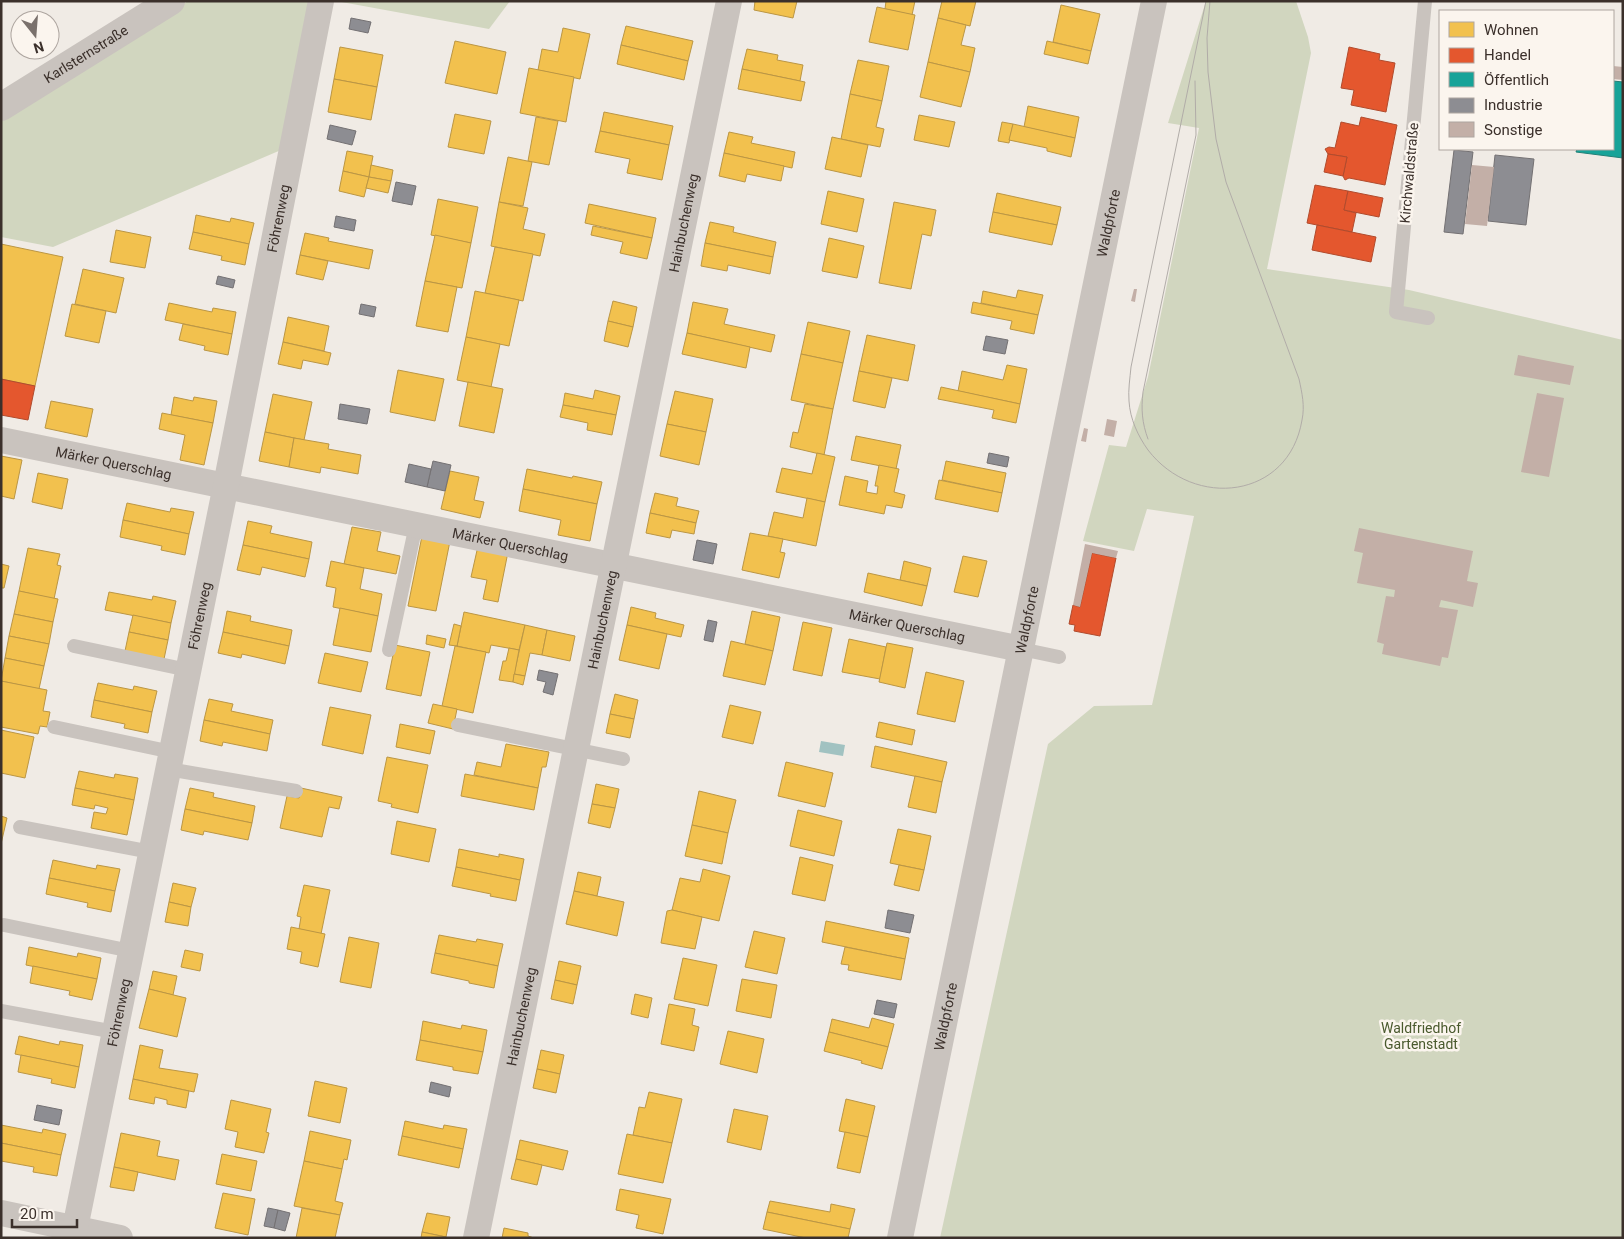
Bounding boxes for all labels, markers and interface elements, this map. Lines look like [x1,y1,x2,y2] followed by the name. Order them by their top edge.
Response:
[10,10,60,60] north arrow
[1439,10,1614,150] legend
[1484,21,1538,39] text: Wohnen
[41,22,131,86] street label: Karlsternstraße
[32,38,46,57] text: N
[1484,46,1531,64] text: Handel
[1484,71,1549,89] text: Öffentlich
[1484,96,1542,114] text: Industrie
[1484,121,1542,139] text: Sonstige
[1397,122,1421,224] street label: Kirchwaldstraße
[666,172,701,274] street label: Hainbuchenweg
[264,183,293,254] street label: Föhrenweg
[1094,188,1123,259] street label: Waldpforte
[54,443,173,483] street label: Märker Querschlag
[451,525,570,564] street label: Märker Querschlag
[585,569,620,671] street label: Hainbuchenweg
[185,580,214,651] street label: Föhrenweg
[1012,584,1042,655] street label: Waldpforte
[848,606,967,645] street label: Märker Querschlag
[503,966,539,1067] street label: Hainbuchenweg
[104,977,134,1048] street label: Föhrenweg
[931,981,960,1052] street label: Waldpforte
[1381,1020,1461,1052] park label: Waldfriedhof Gartenstadt
[12,1196,78,1228] scale bar
[20,1205,54,1223] text: 20 m

